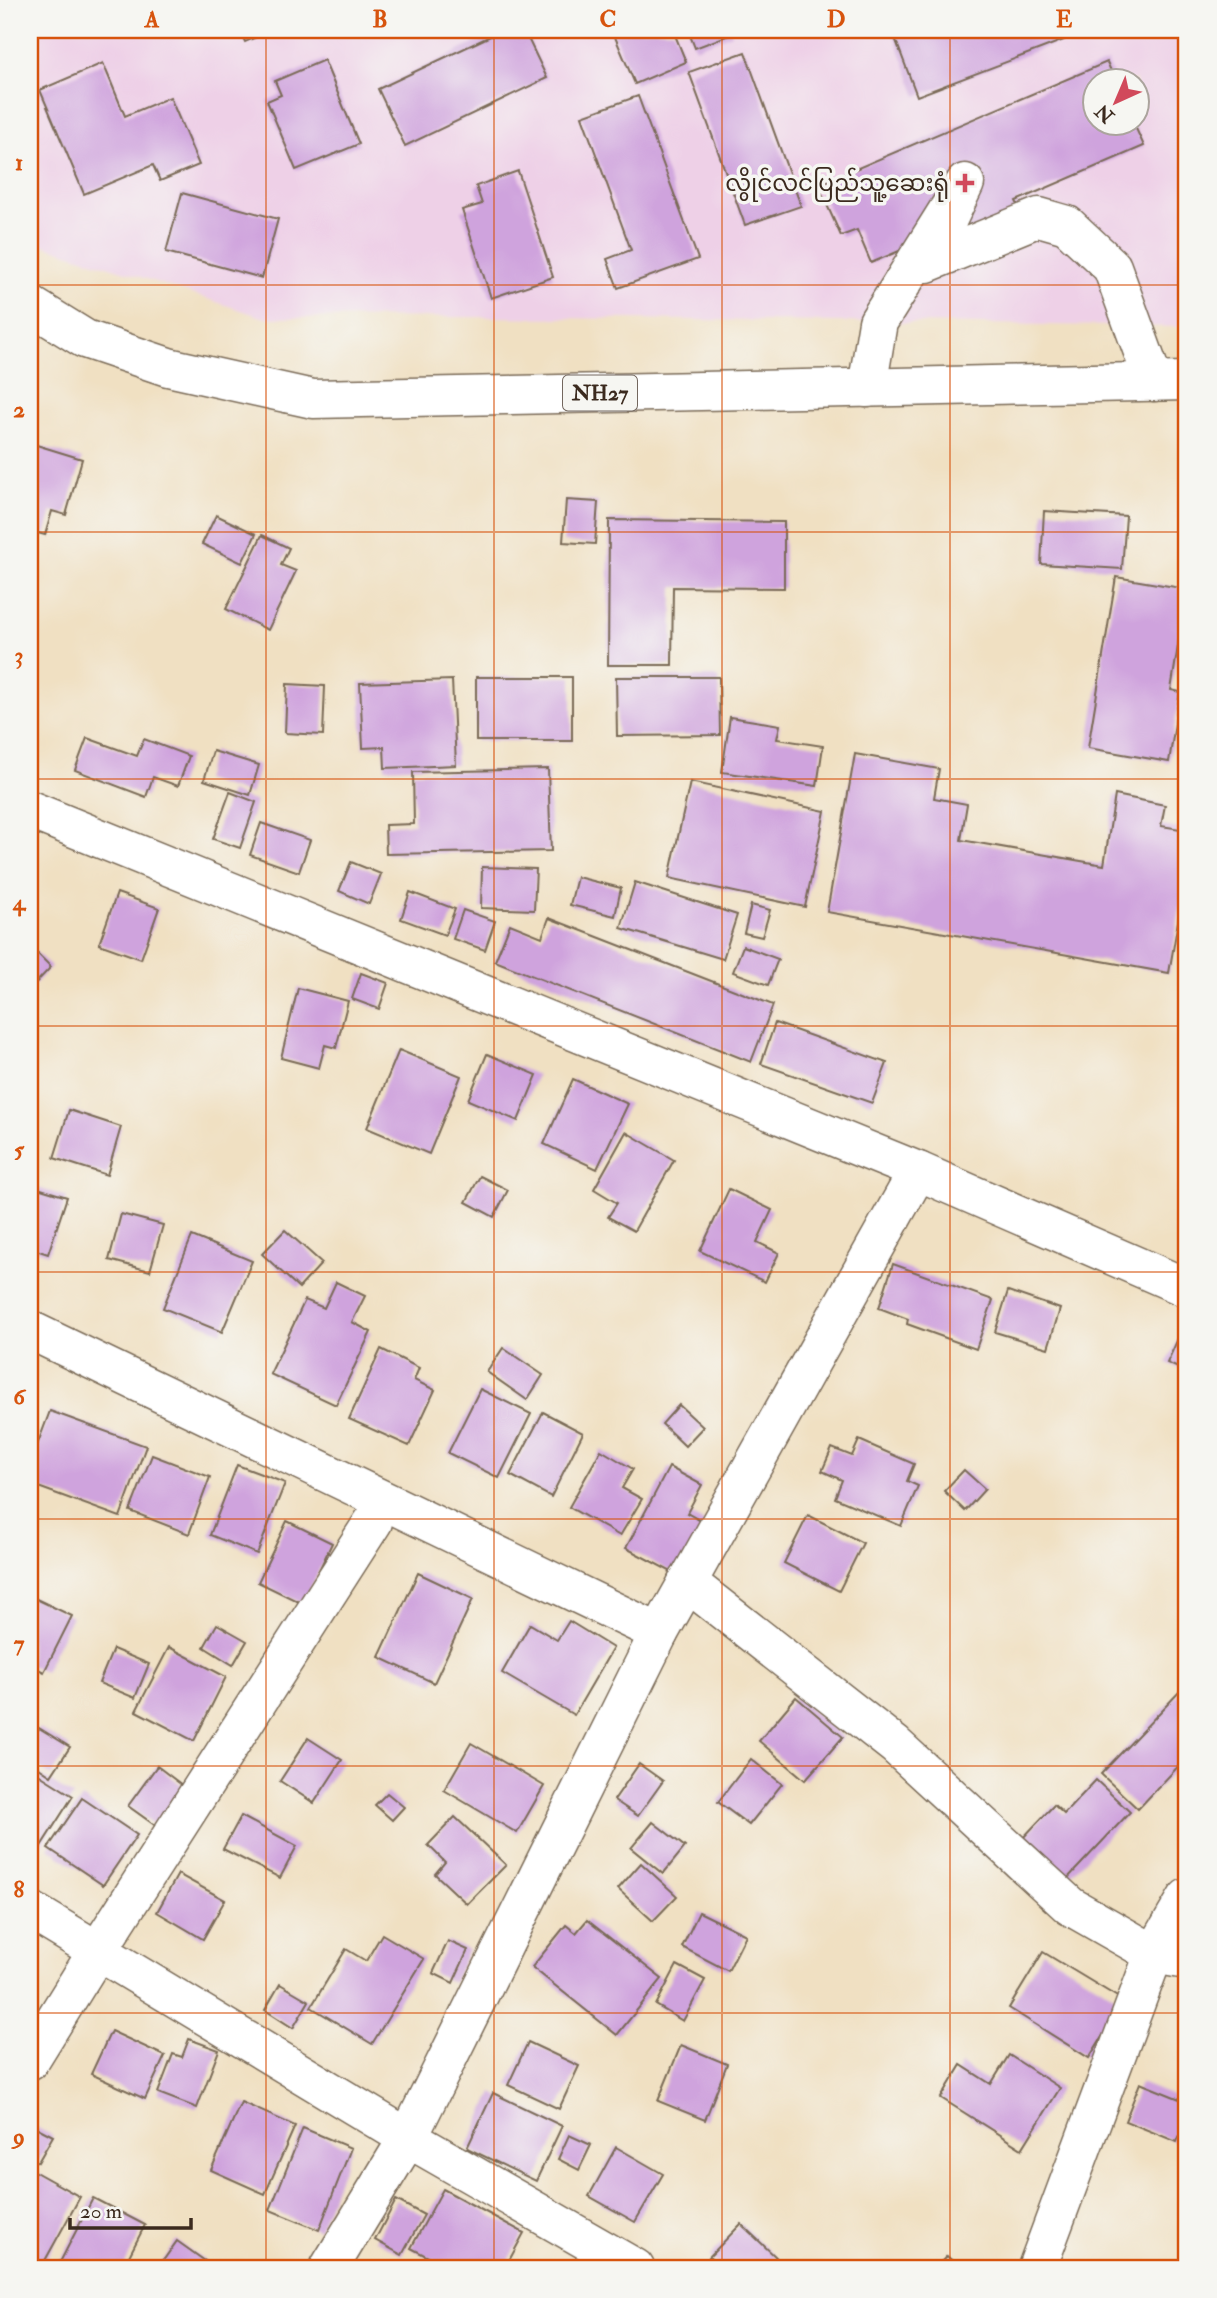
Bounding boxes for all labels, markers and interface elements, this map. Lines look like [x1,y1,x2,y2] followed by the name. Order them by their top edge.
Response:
[144,5,160,34] text: A
[372,5,388,34] text: B
[600,5,616,34] text: C
[827,5,845,34] text: D
[1056,5,1073,34] text: E
[1080,66,1150,136] north arrow
[1090,98,1120,129] text: N
[15,148,23,177] text: 1
[725,167,949,202] place label: လွိုင်လင်ပြည်သူ့ဆေးရုံ
[955,173,975,193] marker: လွိုင်လင်ပြည်သူ့ဆေးရုံ
[563,376,637,410] road number: NH27
[13,395,25,424] text: 2
[15,641,23,670] text: 3
[12,888,27,917] text: 4
[14,1135,25,1164] text: 5
[13,1382,27,1411] text: 6
[14,1629,25,1658] text: 7
[14,1875,25,1904] text: 8
[11,2122,25,2151] text: 9
[70,2186,191,2230] scale bar
[80,2198,122,2225] text: 20 m

